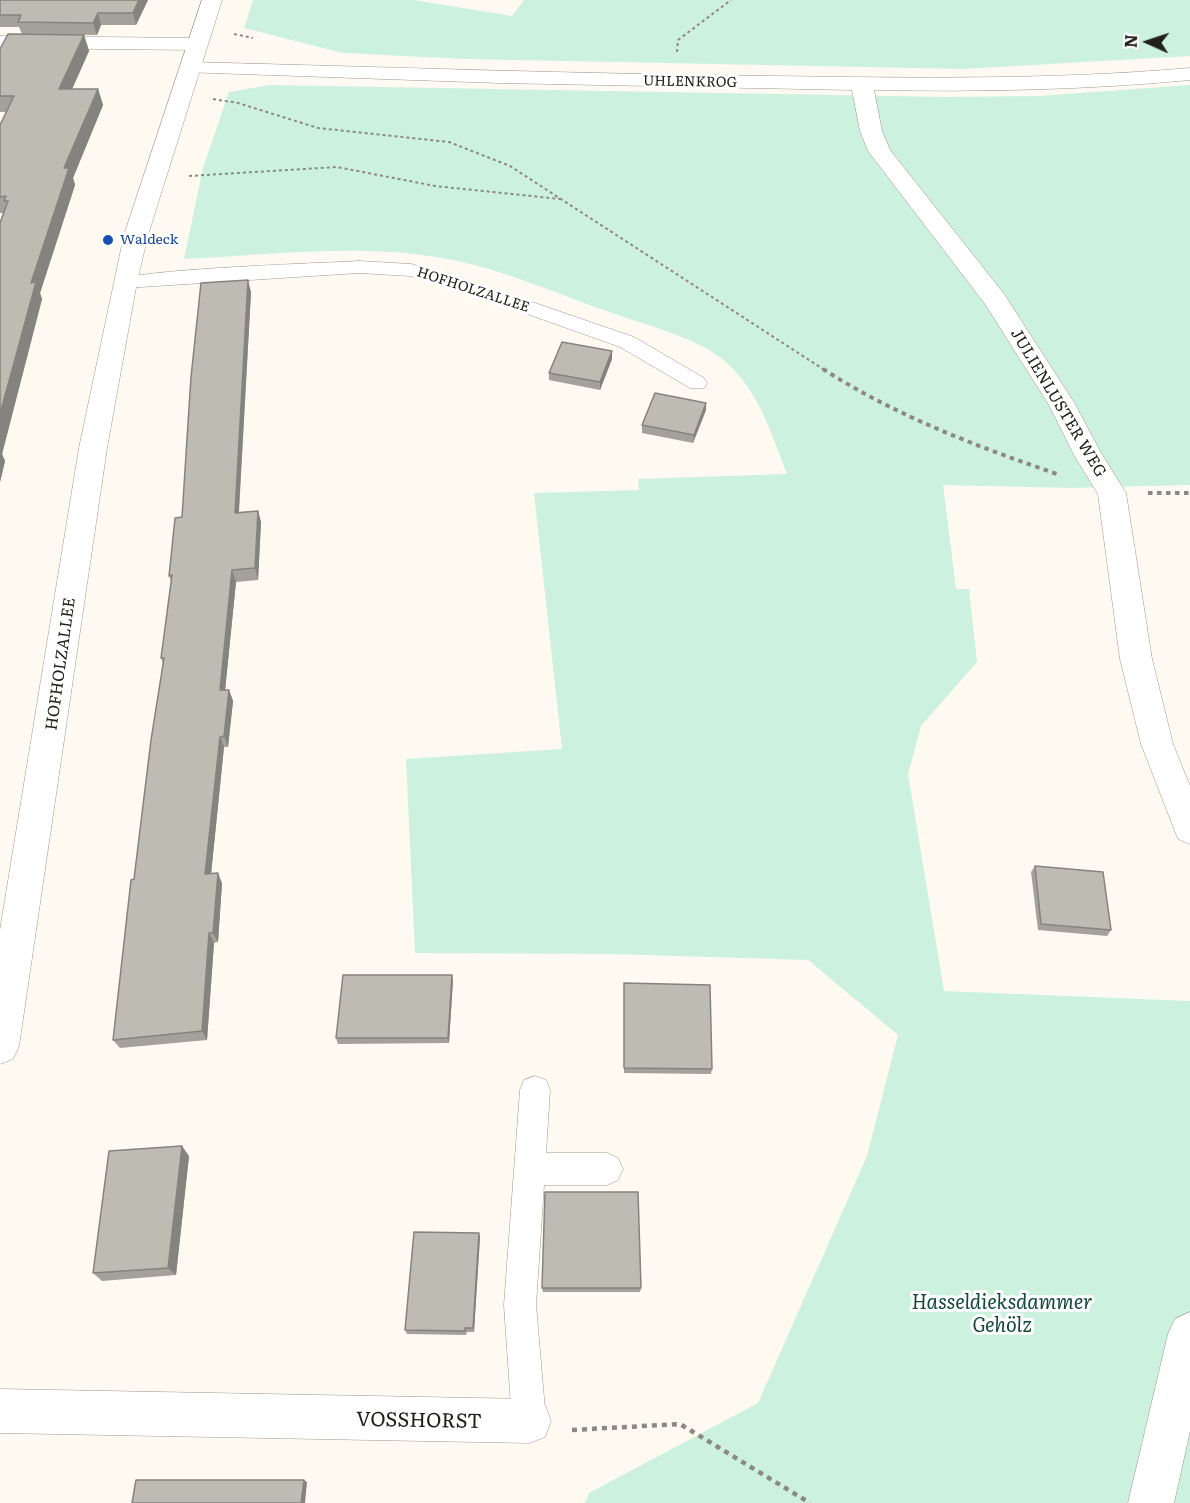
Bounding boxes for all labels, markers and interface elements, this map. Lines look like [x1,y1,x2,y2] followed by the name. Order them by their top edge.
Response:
[1118,12,1178,72] north arrow
[1118,34,1142,48] text: N
[643,73,737,91] street label: UHLENKROG
[120,232,178,248] place label: Waldeck
[101,233,115,247] marker: Waldeck
[415,264,531,316] street label: HOFHOLZALLEE
[1006,325,1110,481] street label: JULIENLUSTER WEG
[42,596,80,732] street label: HOFHOLZALLEE
[911,1291,1093,1338] park label: Hasseldieksdammer Gehölz
[356,1408,482,1434] street label: VOSSHORST

